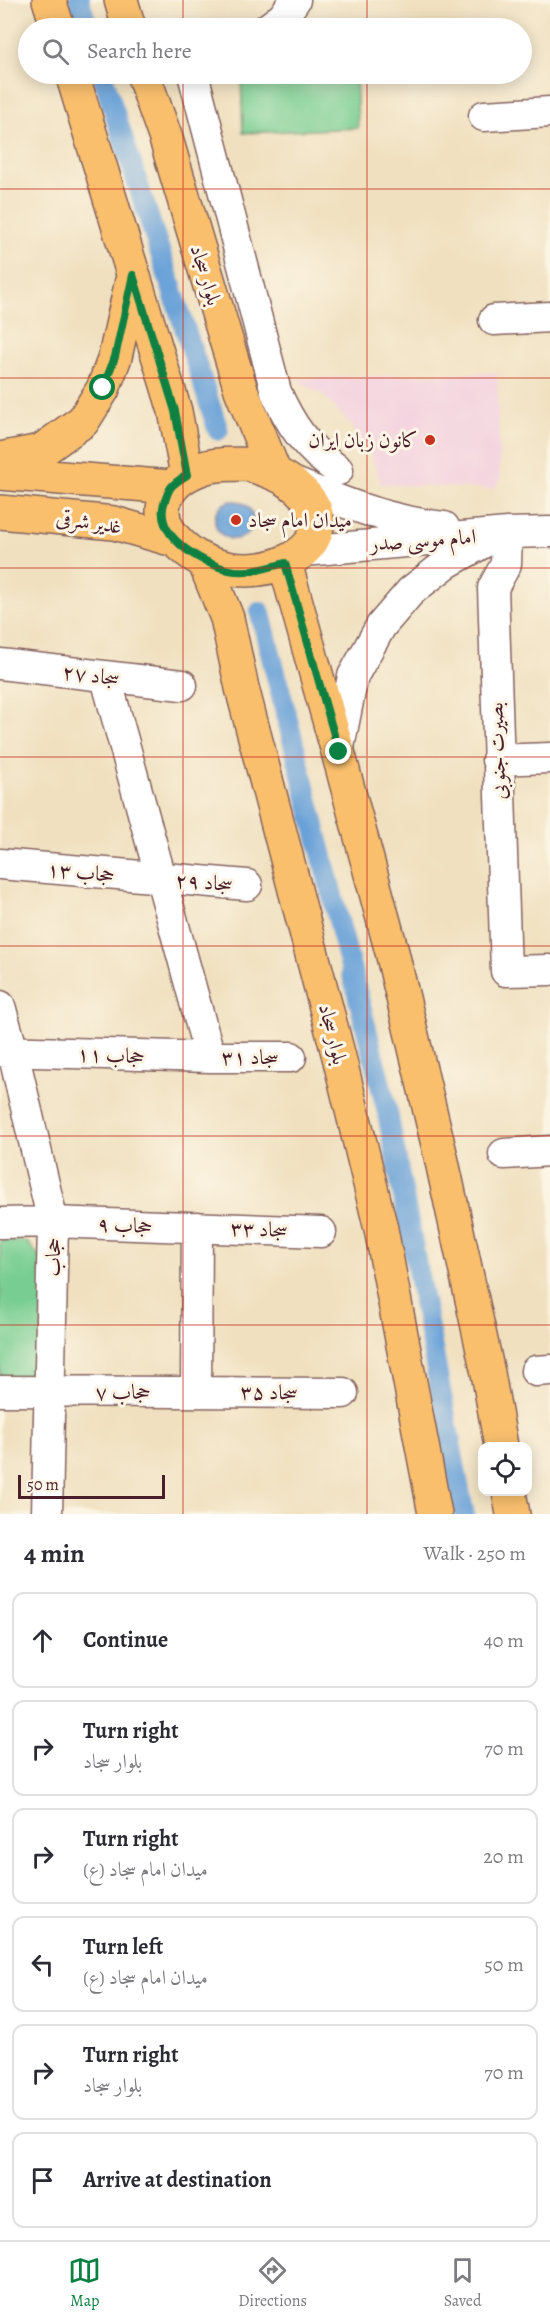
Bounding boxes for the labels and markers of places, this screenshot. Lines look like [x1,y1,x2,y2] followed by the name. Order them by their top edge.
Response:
[308,426,418,454] place label: کانون زبان ایران
[423,433,437,447] marker: کانون زبان ایران
[248,506,352,538] place label: میدان امام سجاد
[229,513,243,527] marker: میدان امام سجاد

